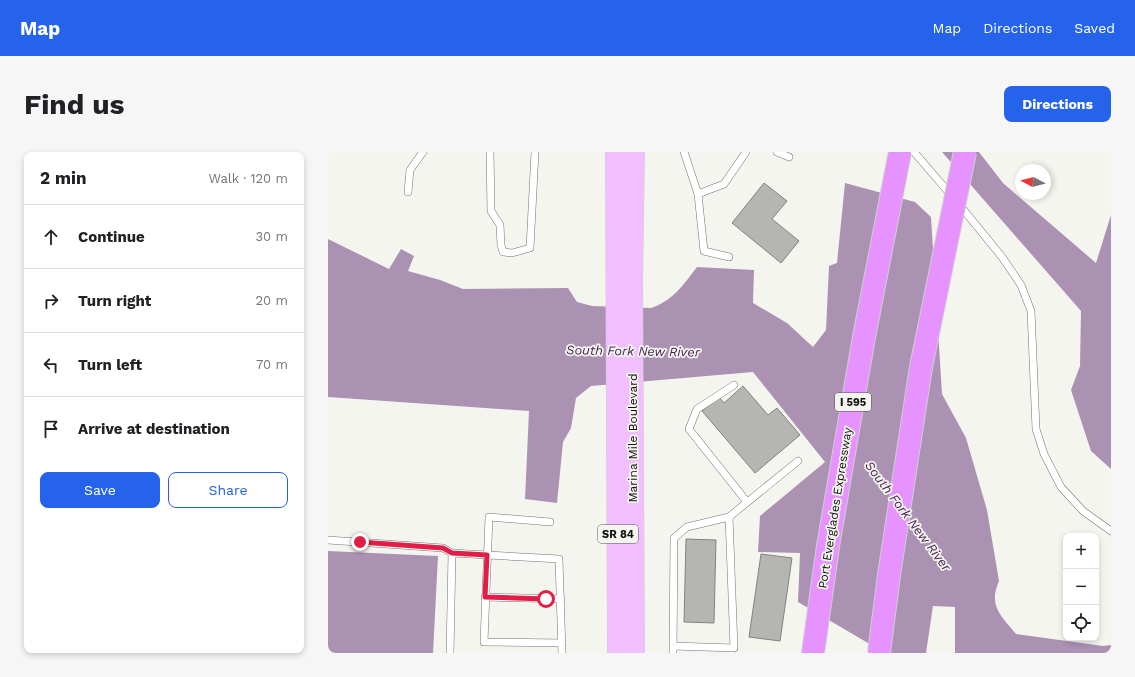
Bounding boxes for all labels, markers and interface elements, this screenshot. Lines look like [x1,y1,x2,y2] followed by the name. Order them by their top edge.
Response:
[20,17,60,40] text: Map
[933,20,961,36] text: Map
[983,20,1052,36] text: Directions
[1074,20,1115,36] text: Saved
[1004,86,1111,122] button: Directions
[24,88,124,121] text: Find us
[1015,164,1051,200] north arrow
[40,168,86,188] text: 2 min
[209,171,288,186] text: Walk · 120 m
[40,226,62,248] icon: ahead
[78,228,145,246] text: Continue
[256,229,288,244] text: 30 m
[40,290,62,312] icon: right
[78,292,151,310] text: Turn right
[256,293,288,308] text: 20 m
[566,342,701,360] water label: South Fork New River
[40,354,62,376] icon: left
[78,356,142,374] text: Turn left
[256,357,288,372] text: 70 m
[626,373,640,503] street label: Marina Mile Boulevard
[835,393,871,411] road number: I 595
[40,418,62,440] icon: arrive
[78,420,230,438] text: Arrive at destination
[815,426,855,590] street label: Port Everglades Expressway
[862,458,955,575] water label: South Fork New River
[40,472,160,508] button: Save
[168,472,288,508] button: Share
[598,525,638,543] road number: SR 84
[351,533,369,551] route end
[1063,533,1099,641] map controls
[1063,533,1099,569] button: +
[1063,569,1099,605] button: −
[537,590,555,608] route start
[1063,605,1099,641] button: locate

